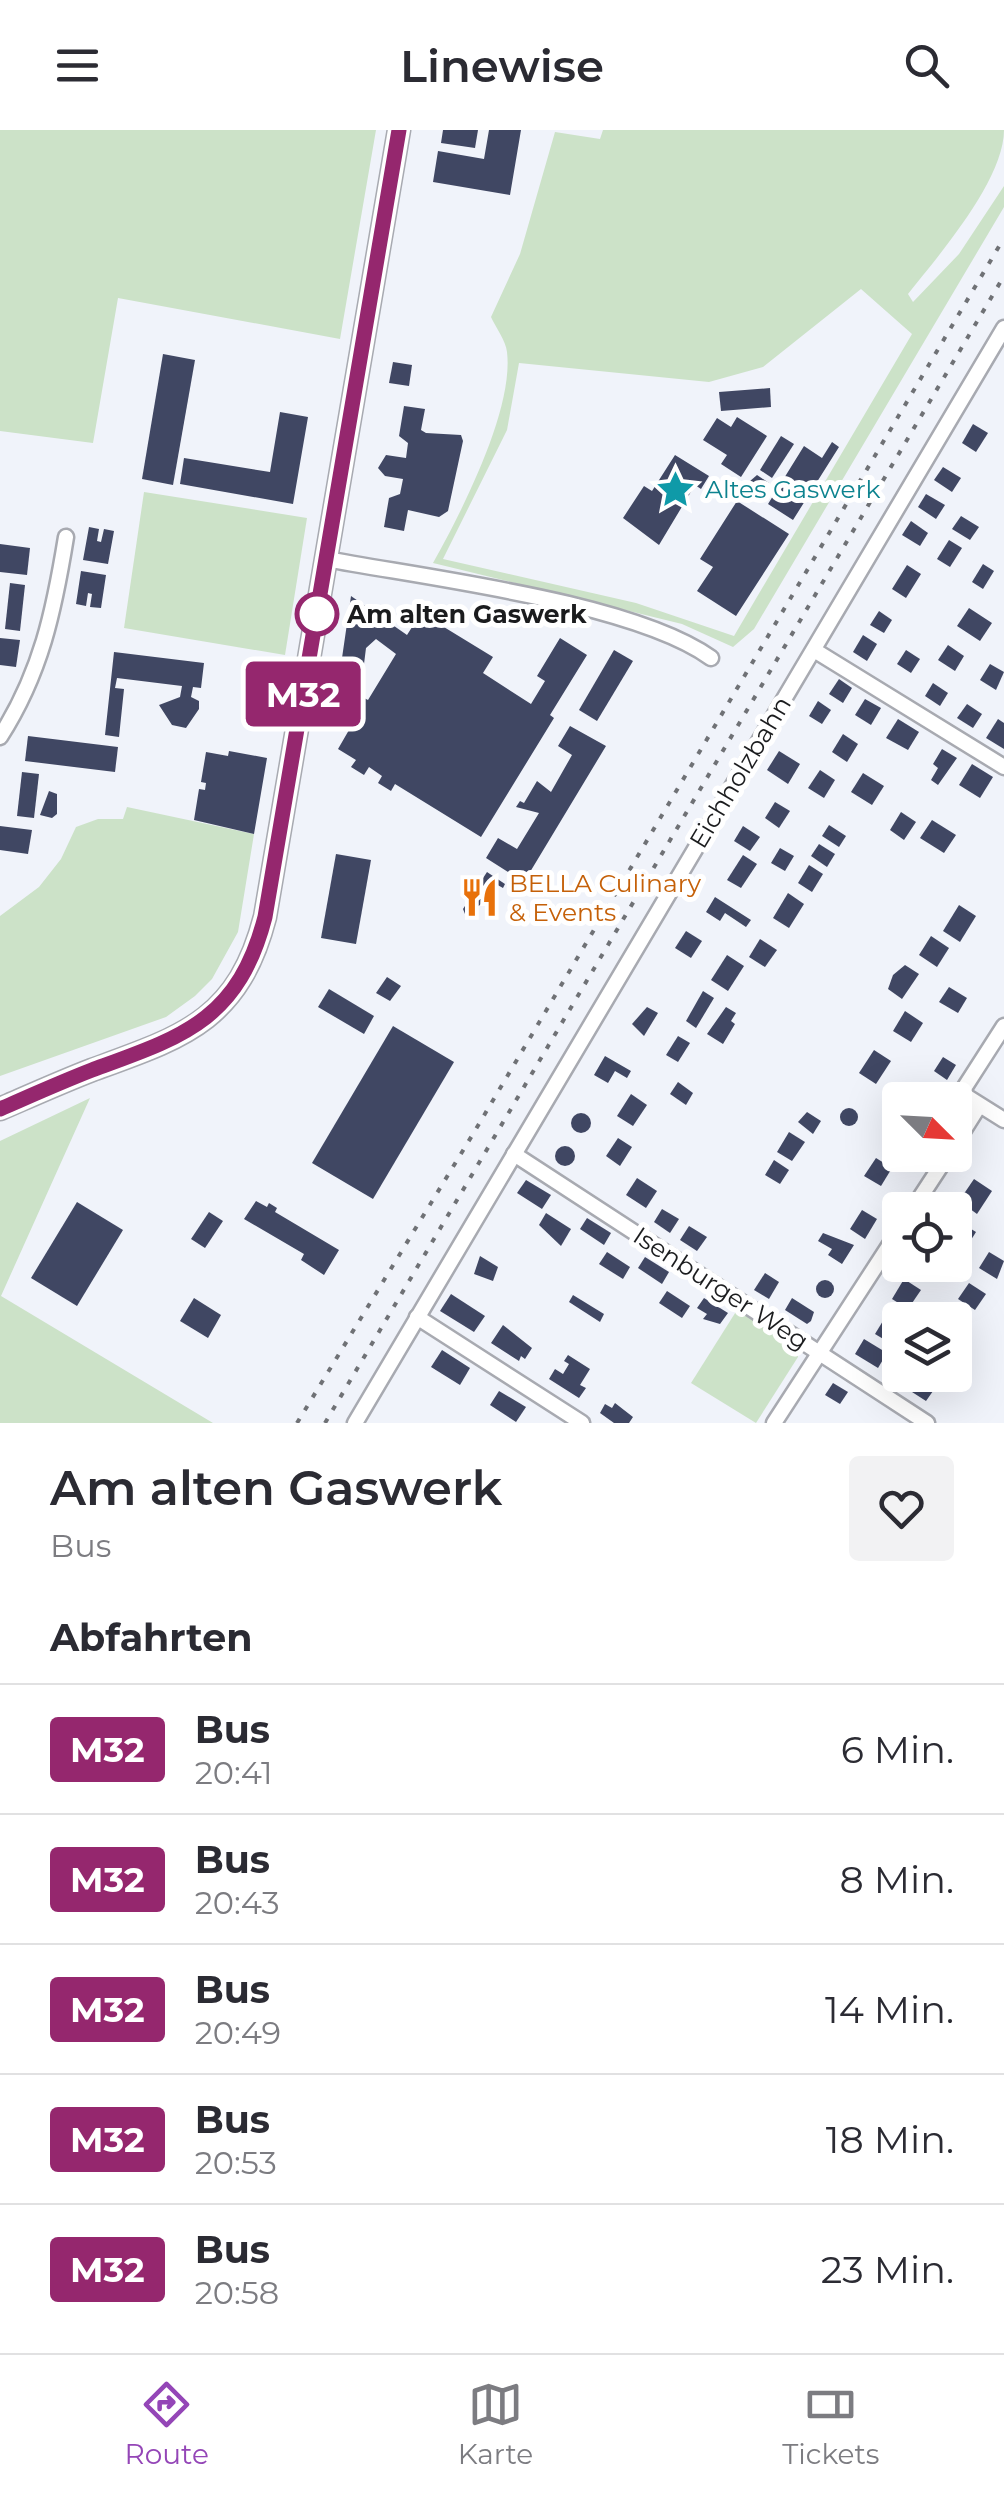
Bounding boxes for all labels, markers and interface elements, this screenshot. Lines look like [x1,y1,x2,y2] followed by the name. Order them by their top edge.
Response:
[50,38,105,93] icon: menu
[400,38,604,93] text: Linewise
[899,38,954,93] icon: search
[654,468,696,510] place icon: Altes Gaswerk
[705,474,881,504] place label: Altes Gaswerk
[296,593,338,635] marker: Am alten Gaswerk
[346,599,587,629] place label: Am alten Gaswerk
[246,662,360,726] line badge: M32
[266,673,340,716] text: M32
[683,691,797,853] street label: Eichholzbahn
[509,868,702,927] place label: BELLA Culinary & Events
[458,876,500,918] restaurant icon: BELLA Culinary & Events
[882,1082,972,1172] north arrow
[882,1082,972,1392] map controls
[882,1192,972,1282] button: locate
[628,1220,814,1356] street label: Isenburger Weg
[882,1302,972,1392] button: layers
[849,1456,954,1561] button: heart
[50,1459,502,1517] text: Am alten Gaswerk
[50,1526,111,1565] text: Bus
[50,1614,252,1661] text: Abfahrten
[195,1706,270,1753] text: Bus
[841,1726,954,1773] text: 6 Min.
[70,1728,145,1771] text: M32
[195,1753,273,1792] text: 20:41
[195,1836,270,1883] text: Bus
[840,1856,954,1903] text: 8 Min.
[70,1858,145,1901] text: M32
[195,1883,279,1922] text: 20:43
[195,1966,270,2013] text: Bus
[825,1986,954,2033] text: 14 Min.
[70,1988,145,2031] text: M32
[195,2013,281,2052] text: 20:49
[195,2096,270,2143] text: Bus
[826,2116,954,2163] text: 18 Min.
[70,2118,145,2161] text: M32
[195,2143,277,2182] text: 20:53
[195,2226,270,2273] text: Bus
[821,2246,954,2293] text: 23 Min.
[70,2248,145,2291] text: M32
[195,2273,279,2312] text: 20:58
[124,2377,209,2471] tab: Route
[458,2377,533,2471] tab: Karte
[782,2377,880,2471] tab: Tickets

